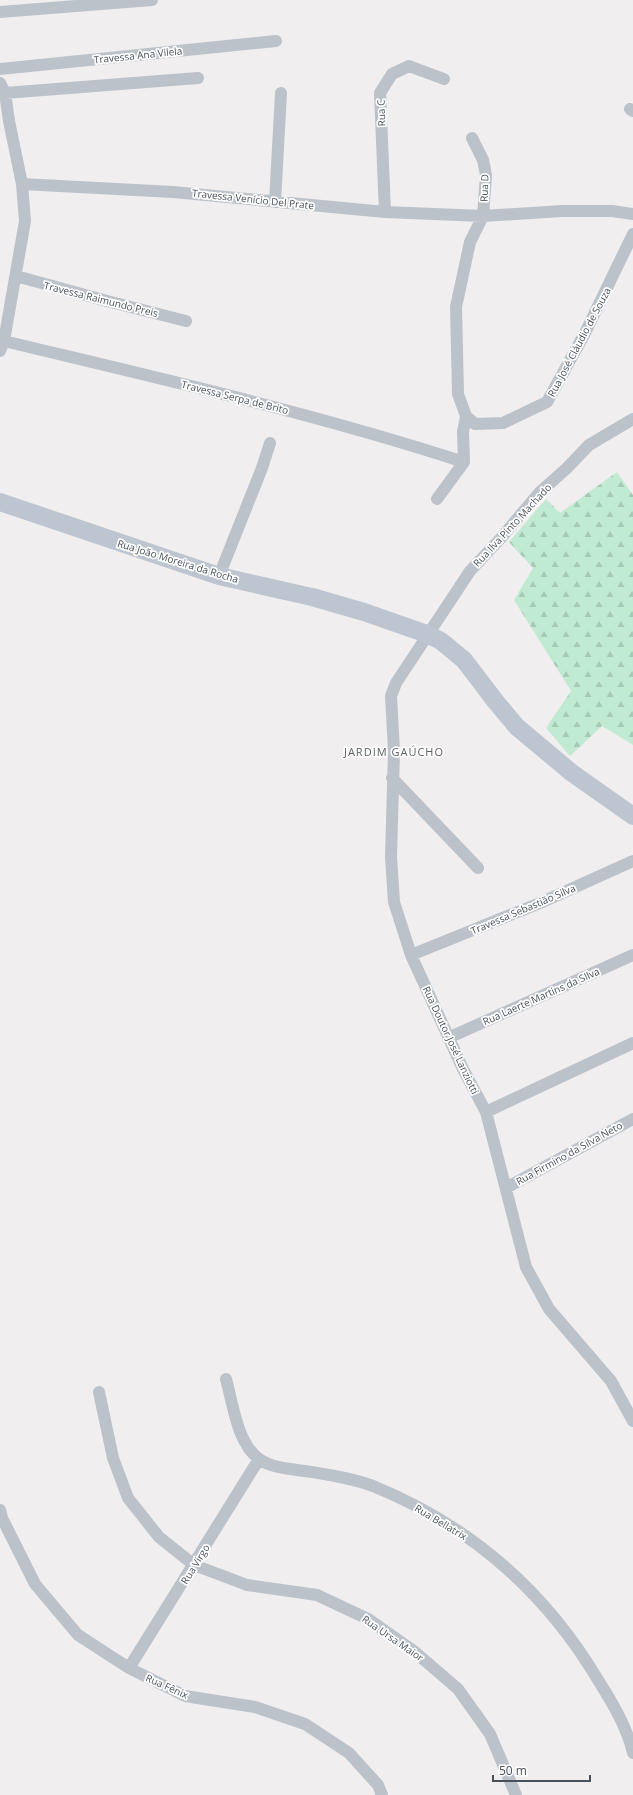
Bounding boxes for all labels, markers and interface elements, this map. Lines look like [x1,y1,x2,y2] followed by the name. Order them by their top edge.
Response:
[93,43,183,67] street label: Travessa Ana Vilela
[374,99,388,127] street label: Rua C
[477,174,491,202] street label: Rua D
[191,186,315,212] street label: Travessa Venício Del Prate
[43,278,160,320] street label: Travessa Raimundo Preis
[544,285,614,399] street label: Rua José Cláudio de Souza
[180,377,290,417] street label: Travessa Serpa de Brito
[470,480,554,570] street label: Rua Ilva Pinto Machado
[116,536,240,586] street label: Rua João Moreira da Rocha
[343,744,444,759] district label: JARDIM GAÚCHO
[469,881,577,937] street label: Travessa Sebastião Silva
[480,964,602,1028] street label: Rua Laerte Martins da SIlva
[420,984,482,1096] street label: Rua Doutor José Lanziotti
[513,1118,625,1188] street label: Rua Firmino da Silva Neto
[412,1501,470,1543] street label: Rua Bellatrix
[177,1541,213,1587] street label: Rua Virgo
[360,1612,426,1664] street label: Rua Ursa Maior
[144,1670,191,1702] street label: Rua Fênix
[493,1757,590,1783] scale bar
[499,1762,527,1779] text: 50 m

